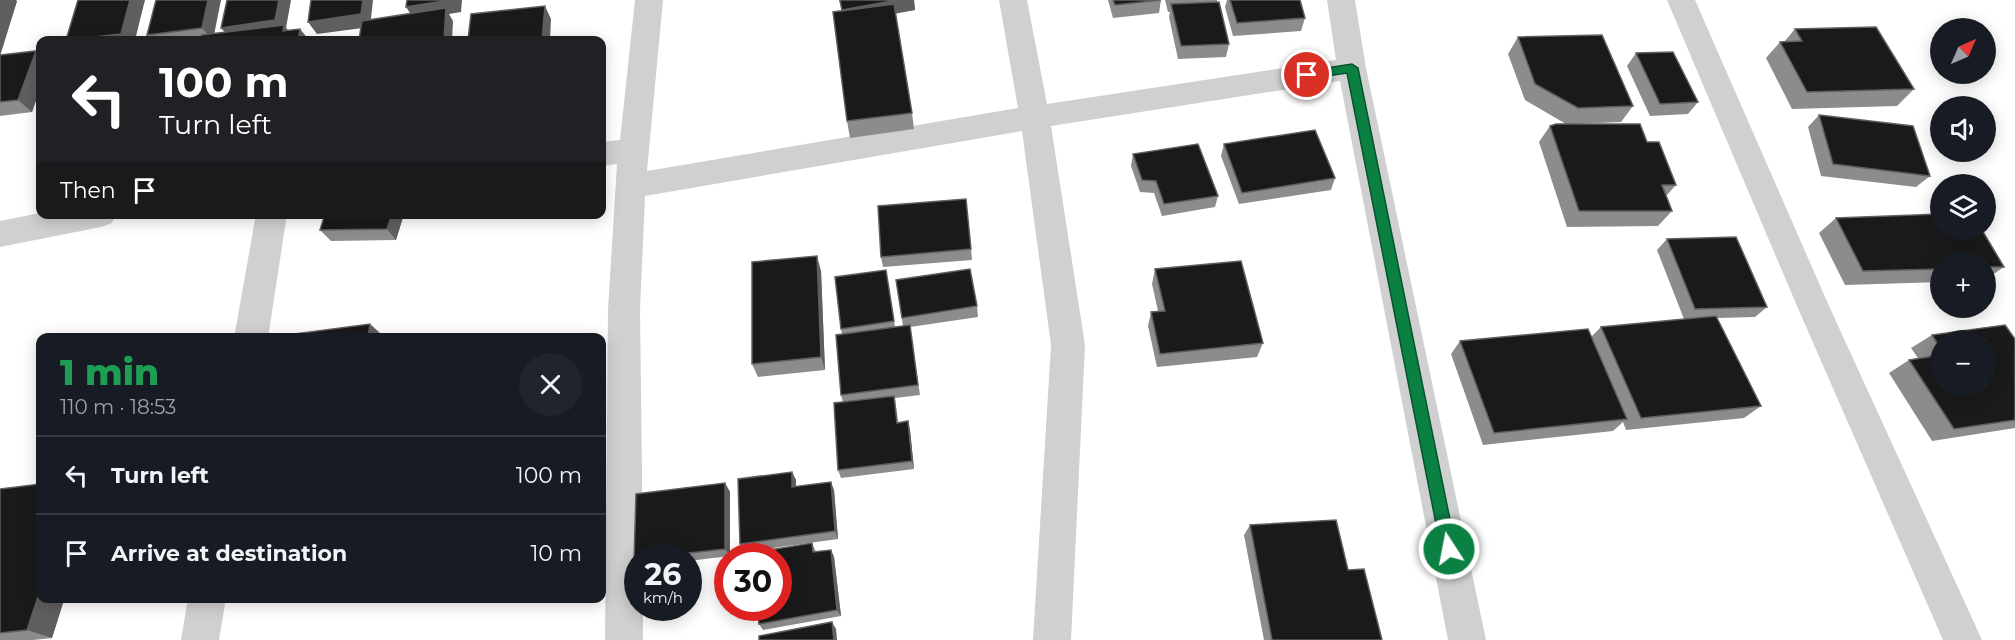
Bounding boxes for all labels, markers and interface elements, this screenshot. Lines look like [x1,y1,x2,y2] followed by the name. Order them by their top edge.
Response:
[1930,18,1996,84] north arrow
[1930,18,1996,396] map controls
[1281,49,1332,100] pin
[159,56,288,108] text: 100 m
[1290,58,1323,91] icon: arrive
[60,60,138,138] icon: left
[1930,96,1996,162] button: sound
[159,108,272,141] text: Turn left
[128,174,161,207] icon: arrive
[1930,174,1996,240] button: layers
[60,177,116,204] text: Then
[1930,252,1996,318] button: +
[1930,330,1996,396] button: −
[60,350,159,394] text: 1 min
[519,353,582,416] button: close
[60,395,176,419] text: 110 m · 18:53
[60,459,93,492] icon: left
[111,462,209,489] text: Turn left
[516,462,582,489] text: 100 m
[1417,517,1481,581] position arrow
[60,537,93,570] icon: arrive
[111,540,347,567] text: Arrive at destination
[530,540,582,567] text: 10 m
[714,543,792,621] speed limit sign: 30
[645,556,681,593] text: 26
[643,588,683,607] text: km/h

